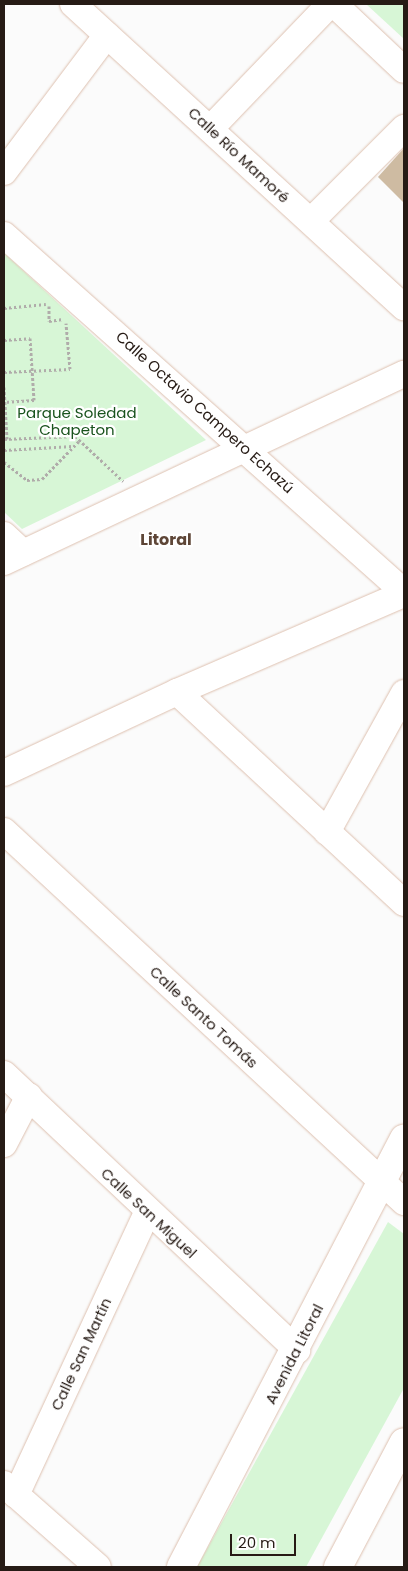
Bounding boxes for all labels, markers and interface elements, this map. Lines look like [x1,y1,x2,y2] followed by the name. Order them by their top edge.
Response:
[185,103,293,207] street label: Calle Río Mamoré
[112,327,298,497] street label: Calle Octavio Campero Echazú
[17,403,137,438] park label: Parque Soledad Chapeton
[140,530,192,550] district label: Litoral
[146,962,262,1072] street label: Calle Santo Tomás
[97,1164,201,1262] street label: Calle San Miguel
[47,1295,115,1413] street label: Calle San Martín
[261,1301,327,1407] street label: Avenida Litoral
[233,1524,299,1556] scale bar
[238,1532,276,1553] text: 20 m

